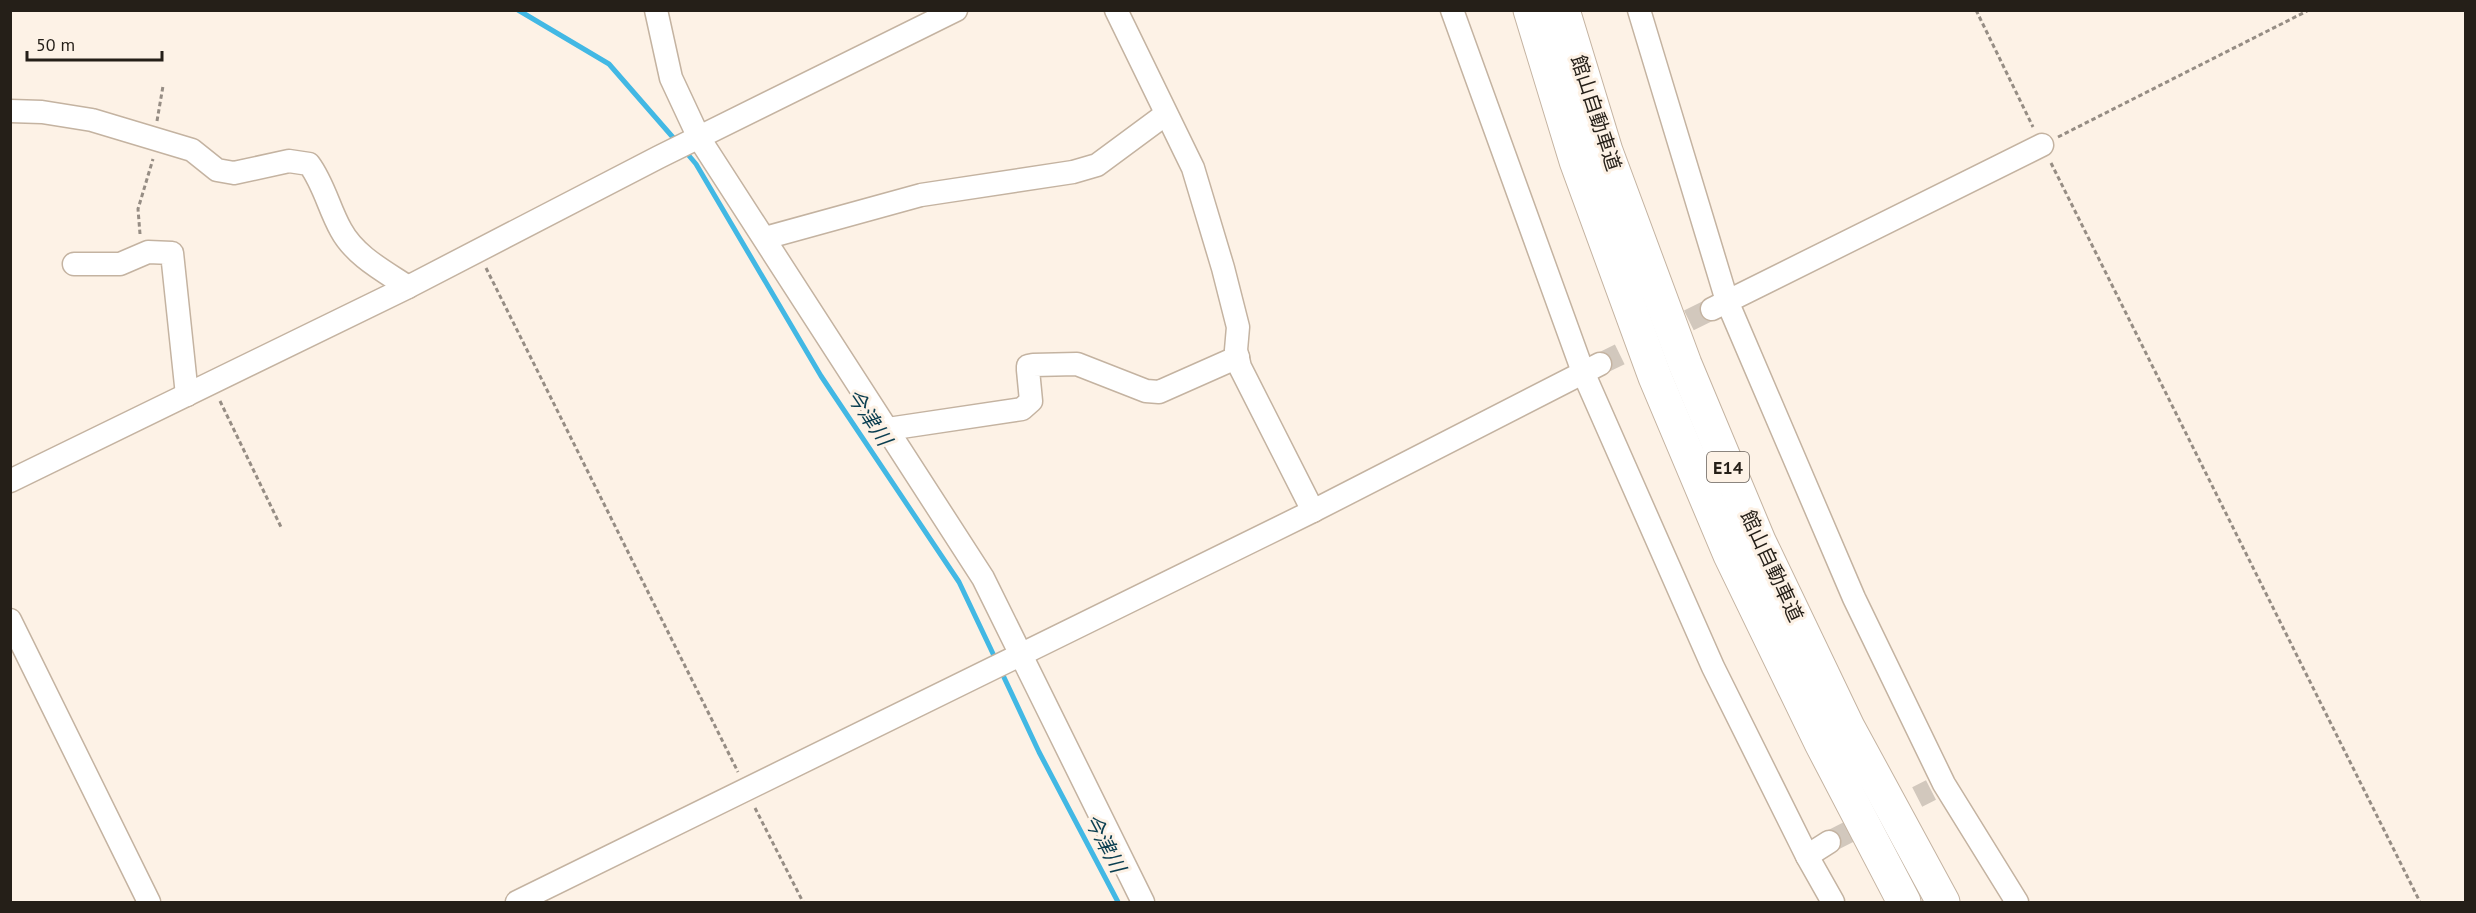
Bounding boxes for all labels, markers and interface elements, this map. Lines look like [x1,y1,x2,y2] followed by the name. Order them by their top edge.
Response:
[27,24,162,62] scale bar
[36,33,75,56] text: 50 m
[1565,52,1627,174] street label: 館山自動車道
[840,383,899,452] water label: 今津川
[1707,452,1749,482] road number: E14
[1735,506,1809,626] street label: 館山自動車道
[1078,809,1133,879] water label: 今津川

